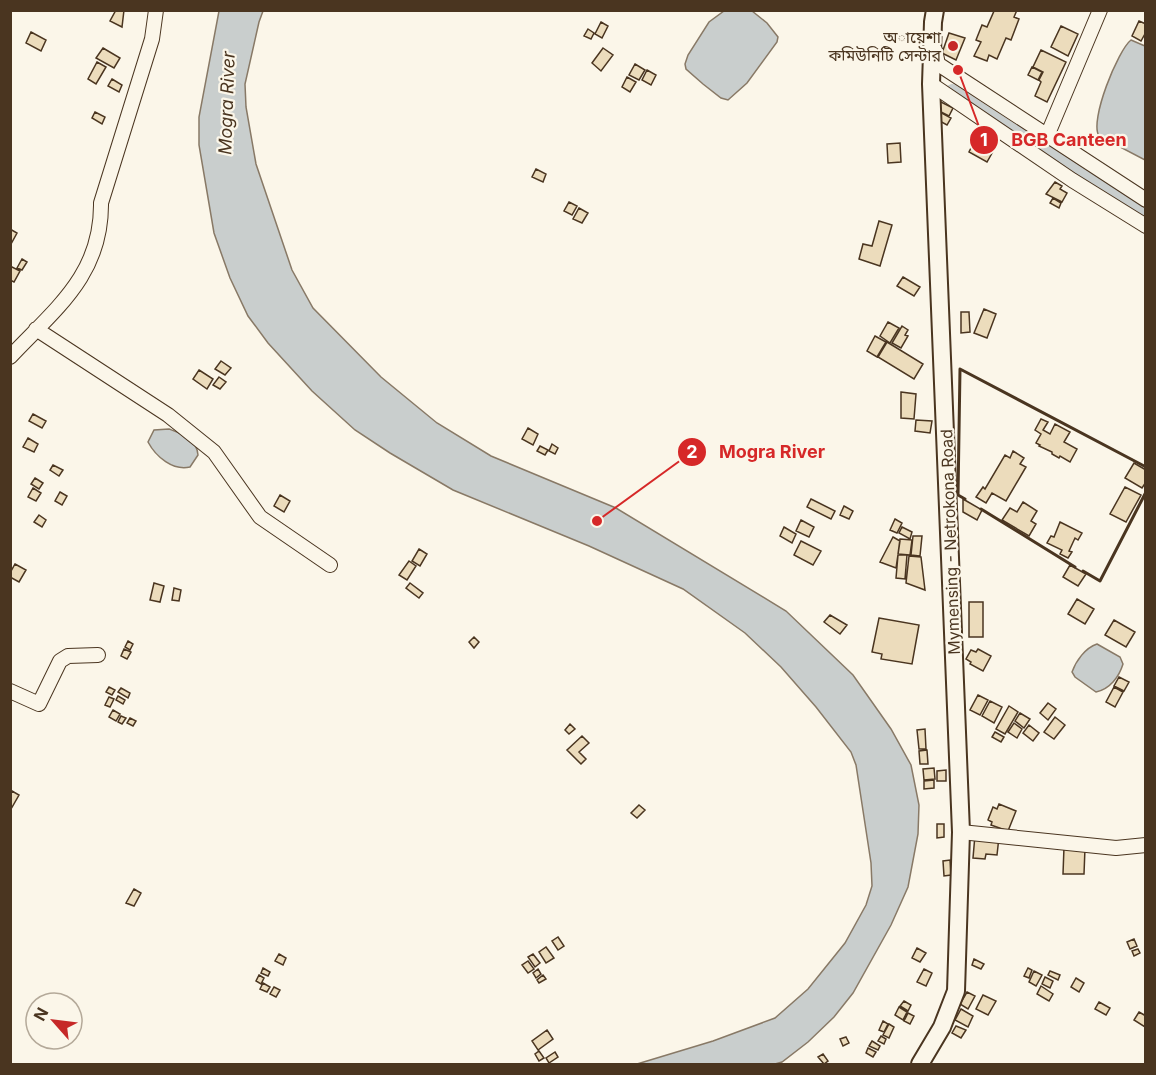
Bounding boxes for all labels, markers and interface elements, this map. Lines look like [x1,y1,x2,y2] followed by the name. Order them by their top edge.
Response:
[827,27,942,65] place label: অায়েশা কমিউনিটি সেন্টার
[946,39,960,53] marker: অায়েশা কমিউনিটি সেন্টার
[214,50,239,155] water label: Mogra River
[969,122,1139,158] callout: BGB Canteen
[980,129,988,150] text: 1
[1011,129,1127,150] text: BGB Canteen
[936,429,964,655] street label: Mymensing - Netrokona Road
[677,434,837,470] callout: Mogra River
[686,441,698,462] text: 2
[719,441,825,462] text: Mogra River
[24,991,84,1051] north arrow
[29,1004,52,1024] text: N

